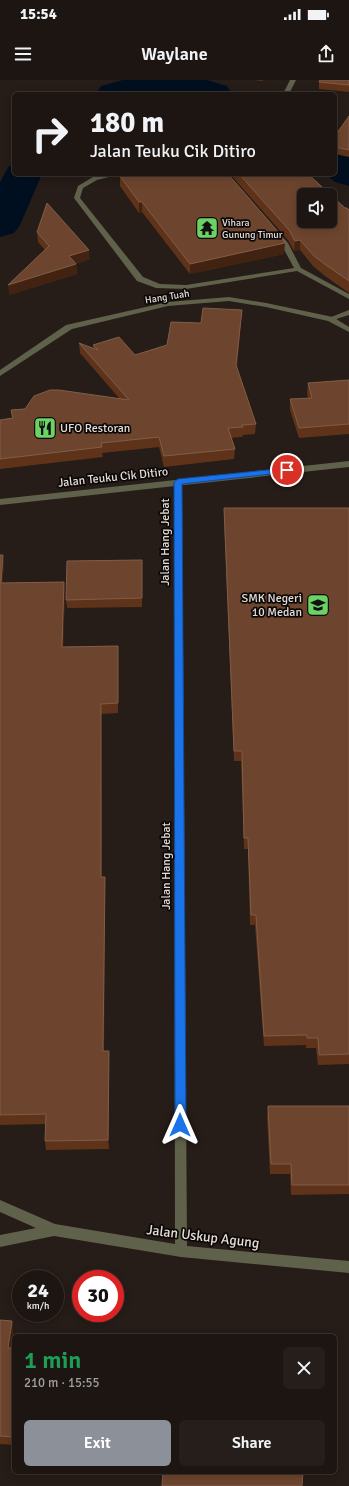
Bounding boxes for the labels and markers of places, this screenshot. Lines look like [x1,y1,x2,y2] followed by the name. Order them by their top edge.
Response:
[194,215,220,241] temple icon: Vihara Gunung Timur
[222,217,283,241] place label: Vihara Gunung Timur
[32,415,58,441] restaurant icon: UFO Restoran
[60,421,130,436] place label: UFO Restoran
[270,453,304,487] pin
[242,591,302,620] place label: SMK Negeri 10 Medan
[305,592,331,618] school or university icon: SMK Negeri 10 Medan

